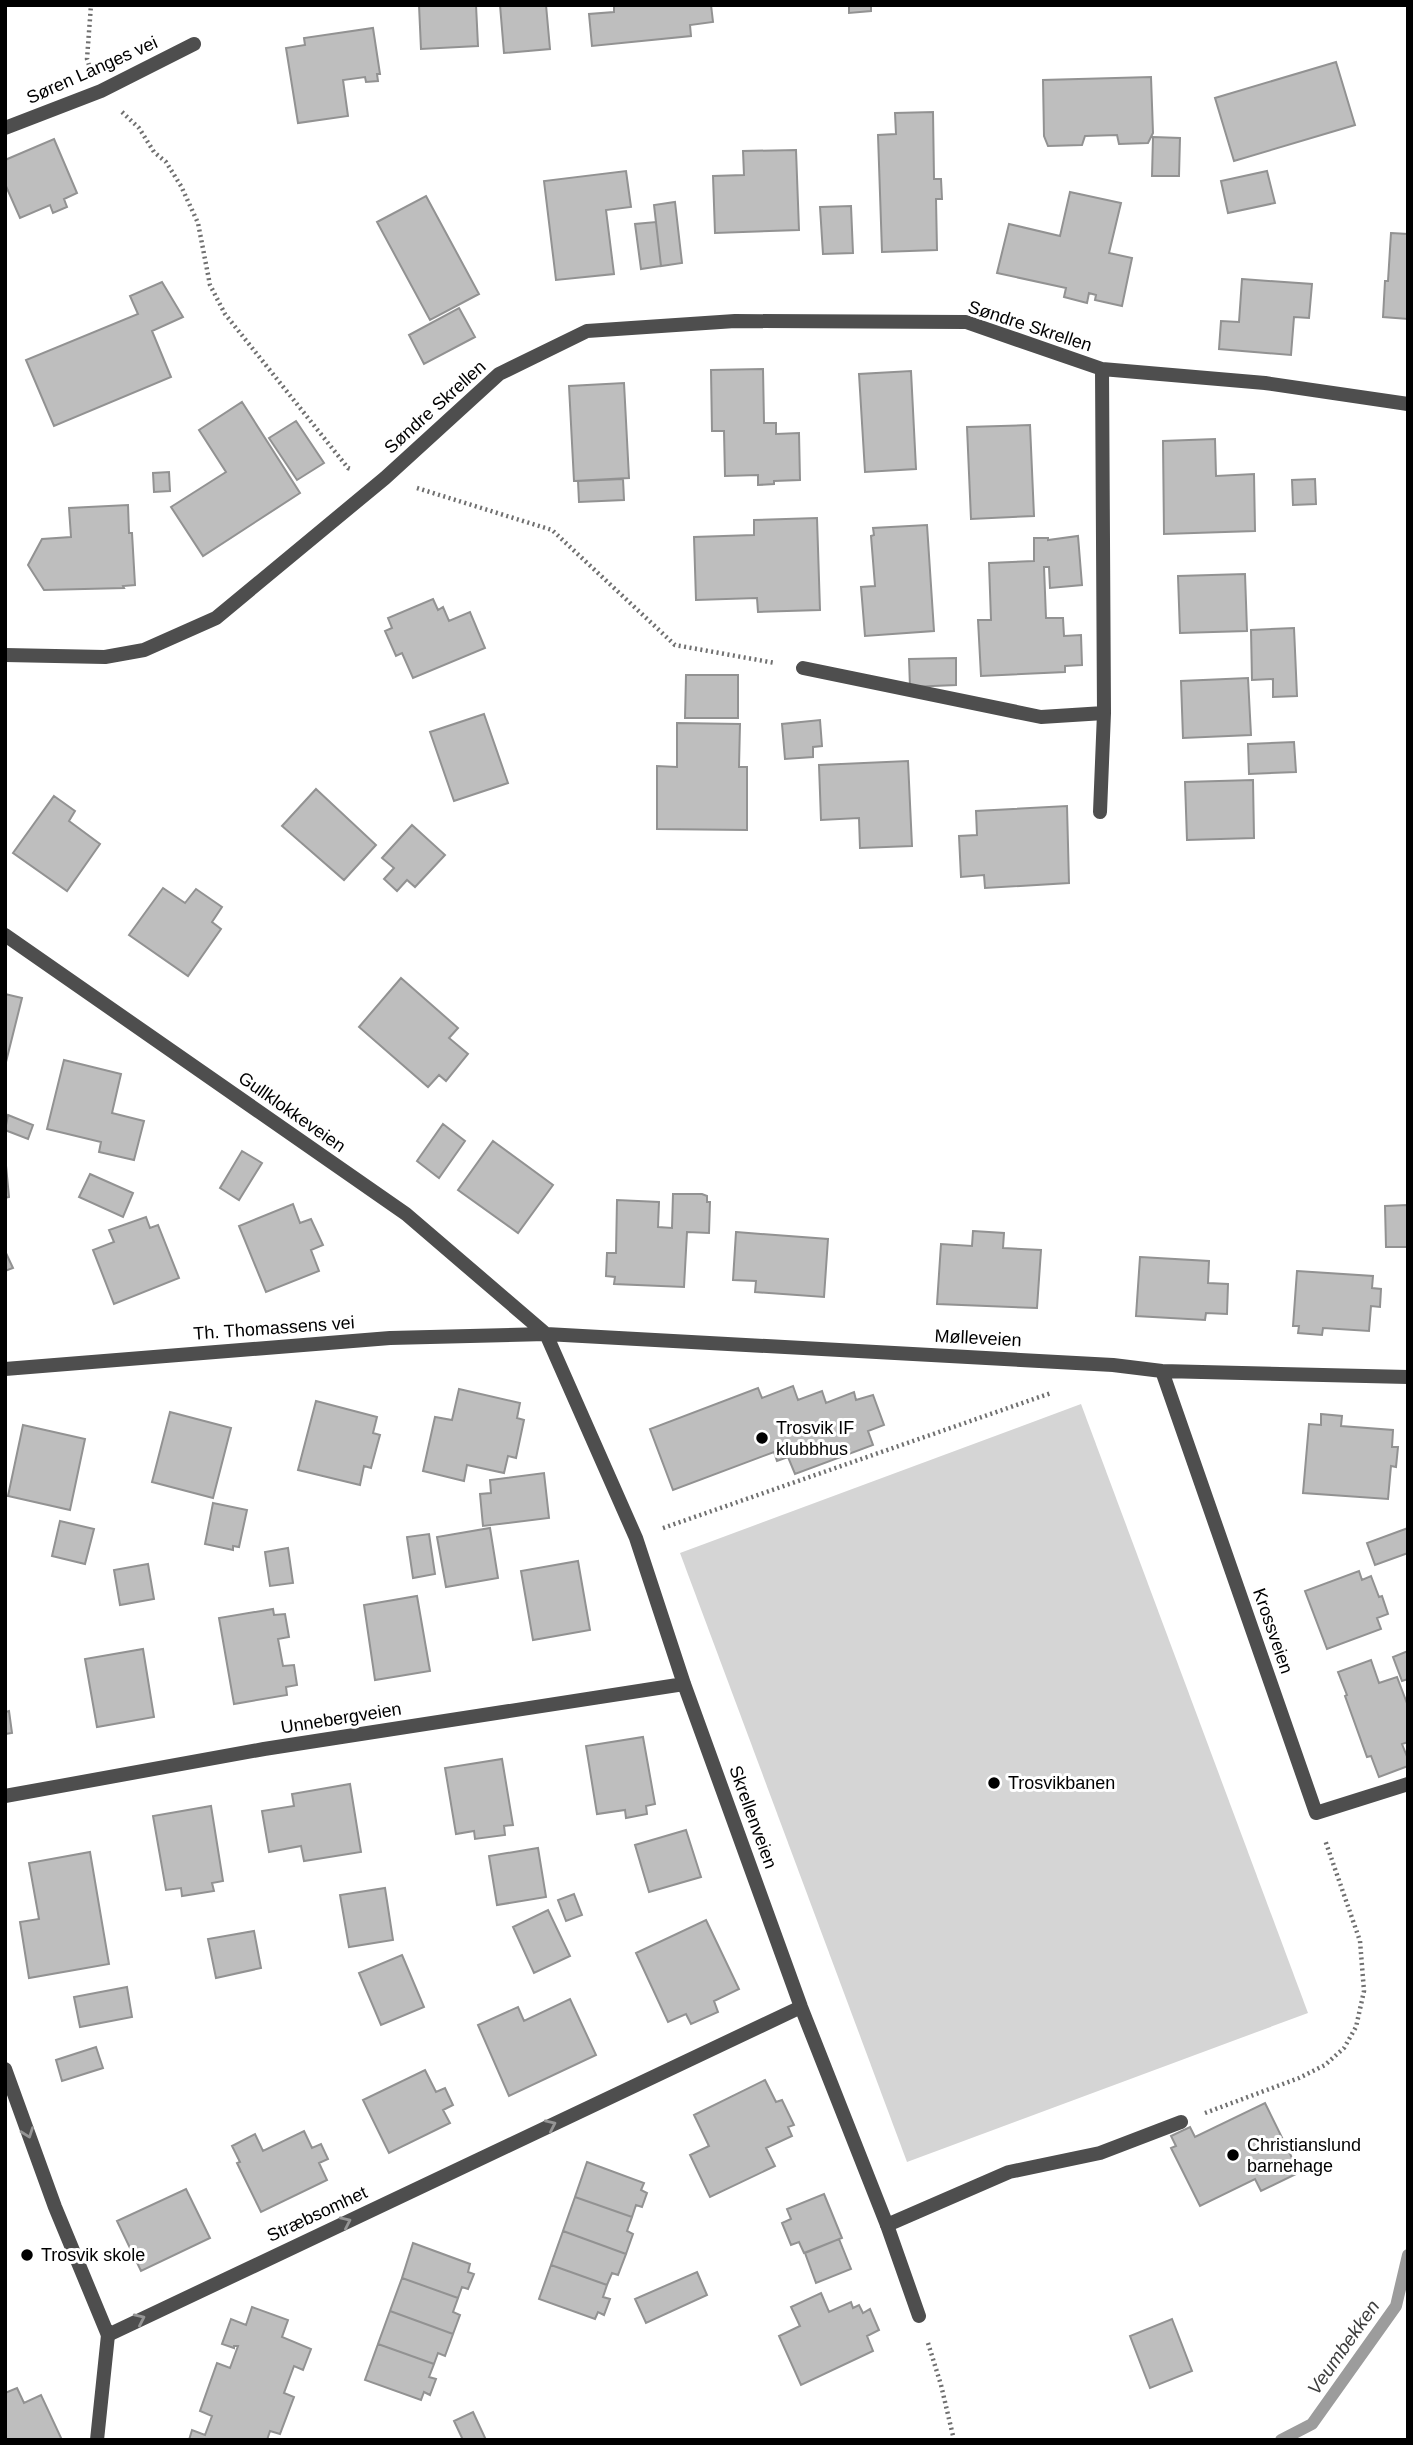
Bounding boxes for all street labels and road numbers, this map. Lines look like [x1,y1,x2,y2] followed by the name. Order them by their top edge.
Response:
[23,32,161,108] street label: Søren Langes vei
[966,297,1094,355] street label: Søndre Skrellen
[380,356,490,458] street label: Søndre Skrellen
[235,1068,349,1156] street label: Gullklokkeveien
[193,1312,355,1344] street label: Th. Thomassens vei
[934,1326,1022,1350] street label: Mølleveien
[1249,1586,1297,1676] street label: Krossveien
[279,1699,403,1737] street label: Unnebergveien
[725,1763,781,1871] street label: Skrellenveien
[264,2182,370,2246] street label: Stræbsomhet

